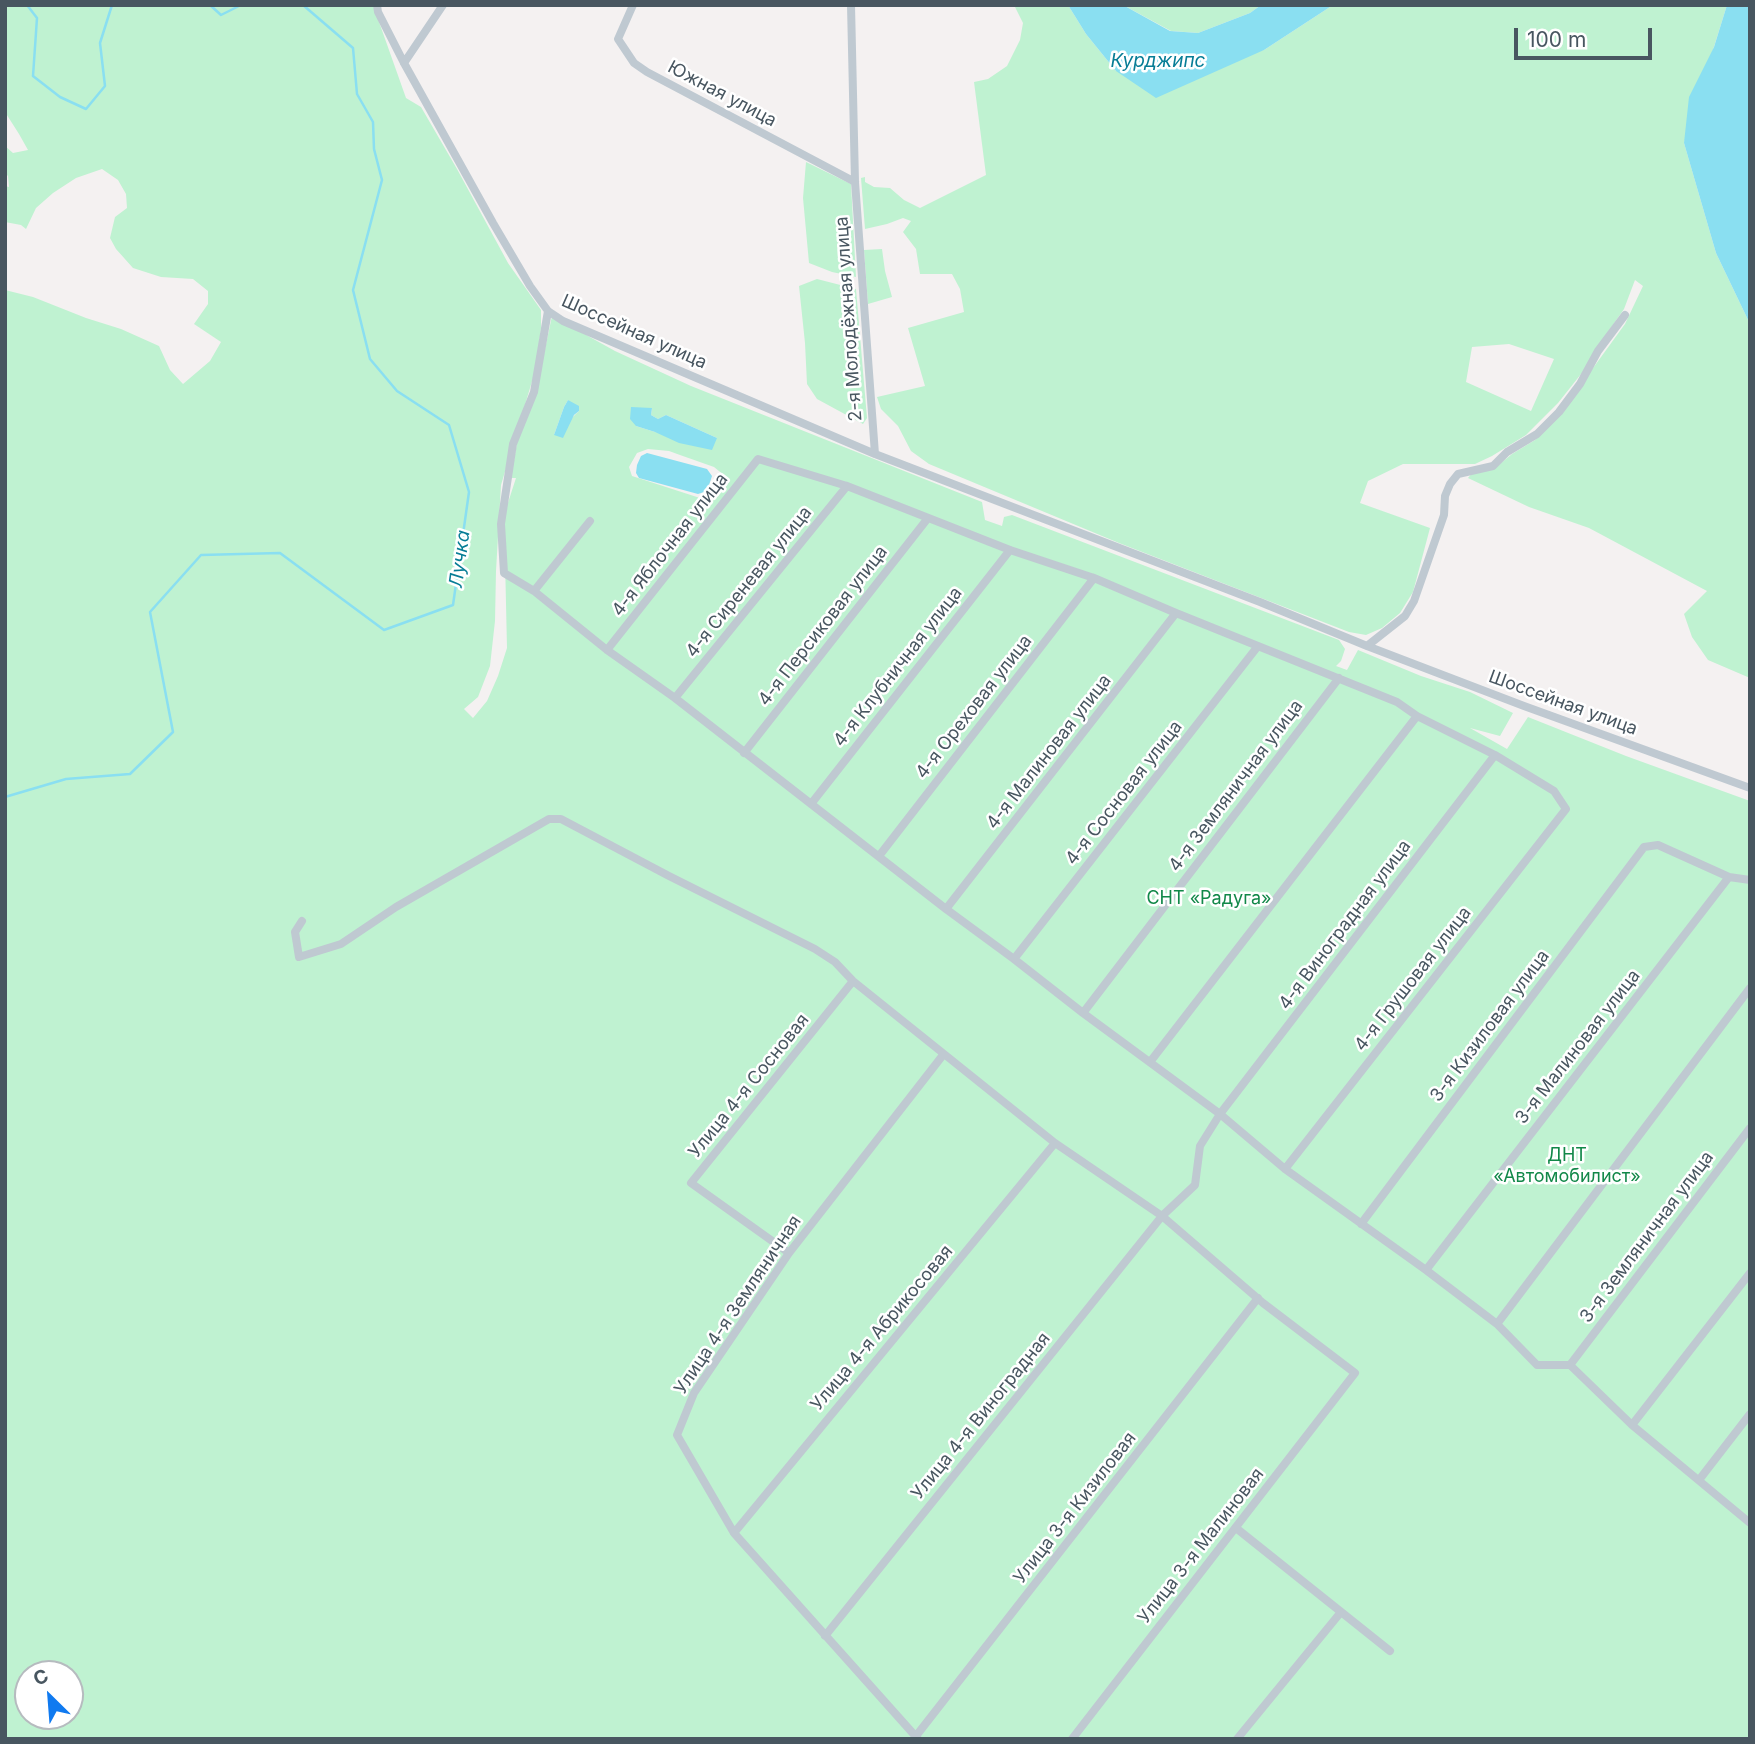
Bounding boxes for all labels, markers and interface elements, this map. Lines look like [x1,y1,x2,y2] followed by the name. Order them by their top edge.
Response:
[1517,14,1655,58] scale bar
[1527,27,1586,52] text: 100 m
[1111,50,1205,72] water label: Курджипс
[664,56,780,132] street label: Южная улица
[831,216,867,422] street label: 2-я Молодёжная улица
[558,290,710,374] street label: Шоссейная улица
[607,469,733,621] street label: 4-я Яблочная улица
[681,502,817,662] street label: 4-я Сиреневая улица
[445,529,475,589] water label: Лучка
[754,542,892,710] street label: 4-я Персиковая улица
[829,583,967,751] street label: 4-я Клубничная улица
[911,631,1037,783] street label: 4-я Ореховая улица
[1486,666,1640,740] street label: Шоссейная улица
[982,670,1116,834] street label: 4-я Малиновая улица
[1164,696,1308,876] street label: 4-я Земляничная улица
[1061,717,1187,869] street label: 4-я Сосновая улица
[1274,836,1416,1014] street label: 4-я Виноградная улица
[1146,888,1272,910] park label: СНТ «Радуга»
[1350,903,1476,1055] street label: 4-я Грушовая улица
[1426,946,1554,1106] street label: 3-я Кизиловая улица
[1511,966,1645,1128] street label: 3-я Малиновая улица
[684,1010,814,1162] street label: Улица 4-я Сосновая
[1493,1145,1641,1188] park label: ДНТ «Автомобилист»
[1576,1147,1718,1327] street label: 3-я Земляничная улица
[670,1211,806,1399] street label: Улица 4-я Земляничная
[806,1241,958,1415] street label: Улица 4-я Абрикосовая
[907,1328,1055,1504] street label: Улица 4-я Виноградная
[1009,1428,1141,1588] street label: Улица 3-я Кизиловая
[1133,1464,1269,1628] street label: Улица 3-я Малиновая
[14,1660,84,1730] north arrow
[30,1664,52,1691] text: С

